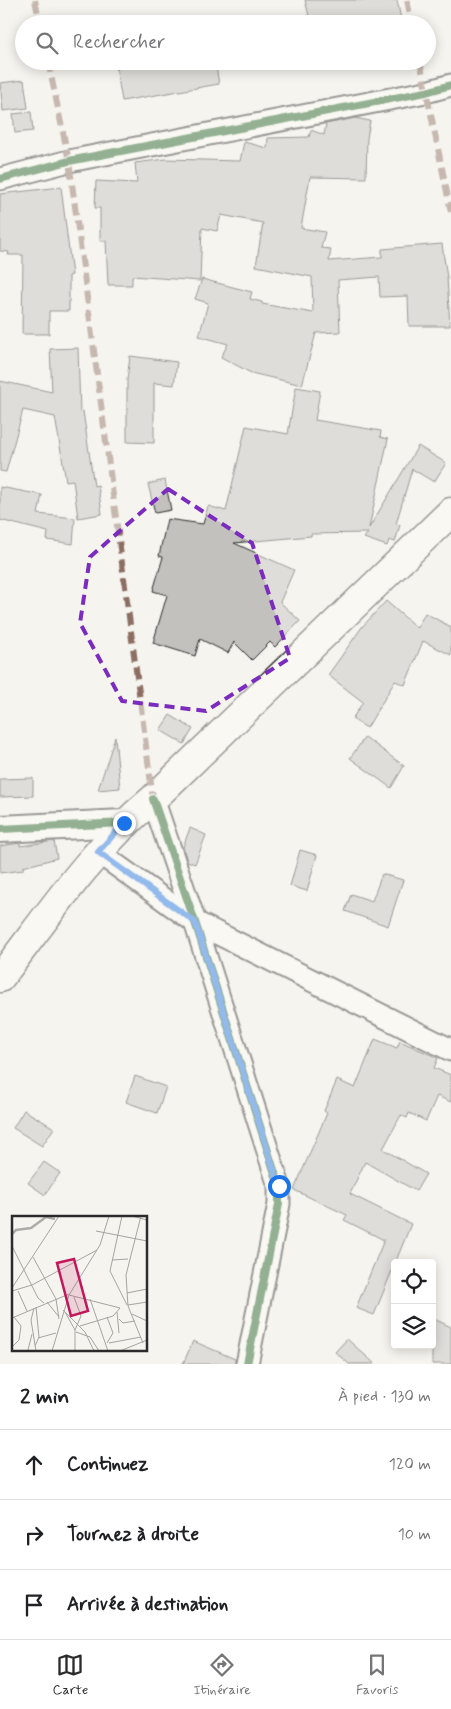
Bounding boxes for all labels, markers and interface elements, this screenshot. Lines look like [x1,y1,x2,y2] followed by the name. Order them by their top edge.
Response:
[15,15,436,70] search box
[33,29,61,57] icon: search
[73,30,165,55] text: Rechercher
[113,812,136,835] route end
[268,1175,291,1198] route start
[12,1216,148,1352] inset map
[391,1259,436,1349] map controls
[391,1259,436,1304] button: locate
[391,1304,436,1349] button: layers
[20,1383,69,1411] text: 2 min
[338,1386,431,1407] text: À pied · 130 m
[20,1451,48,1479] icon: ahead
[67,1452,148,1477] text: Continuez
[389,1454,431,1475] text: 120 m
[20,1521,48,1549] icon: right
[67,1522,199,1547] text: Tournez à droite
[398,1524,431,1545] text: 10 m
[20,1591,48,1619] icon: arrive
[67,1592,228,1617] text: Arrivée à destination
[53,1651,88,1699] tab: Carte
[193,1651,251,1699] tab: Itinéraire
[356,1651,398,1699] tab: Favoris

